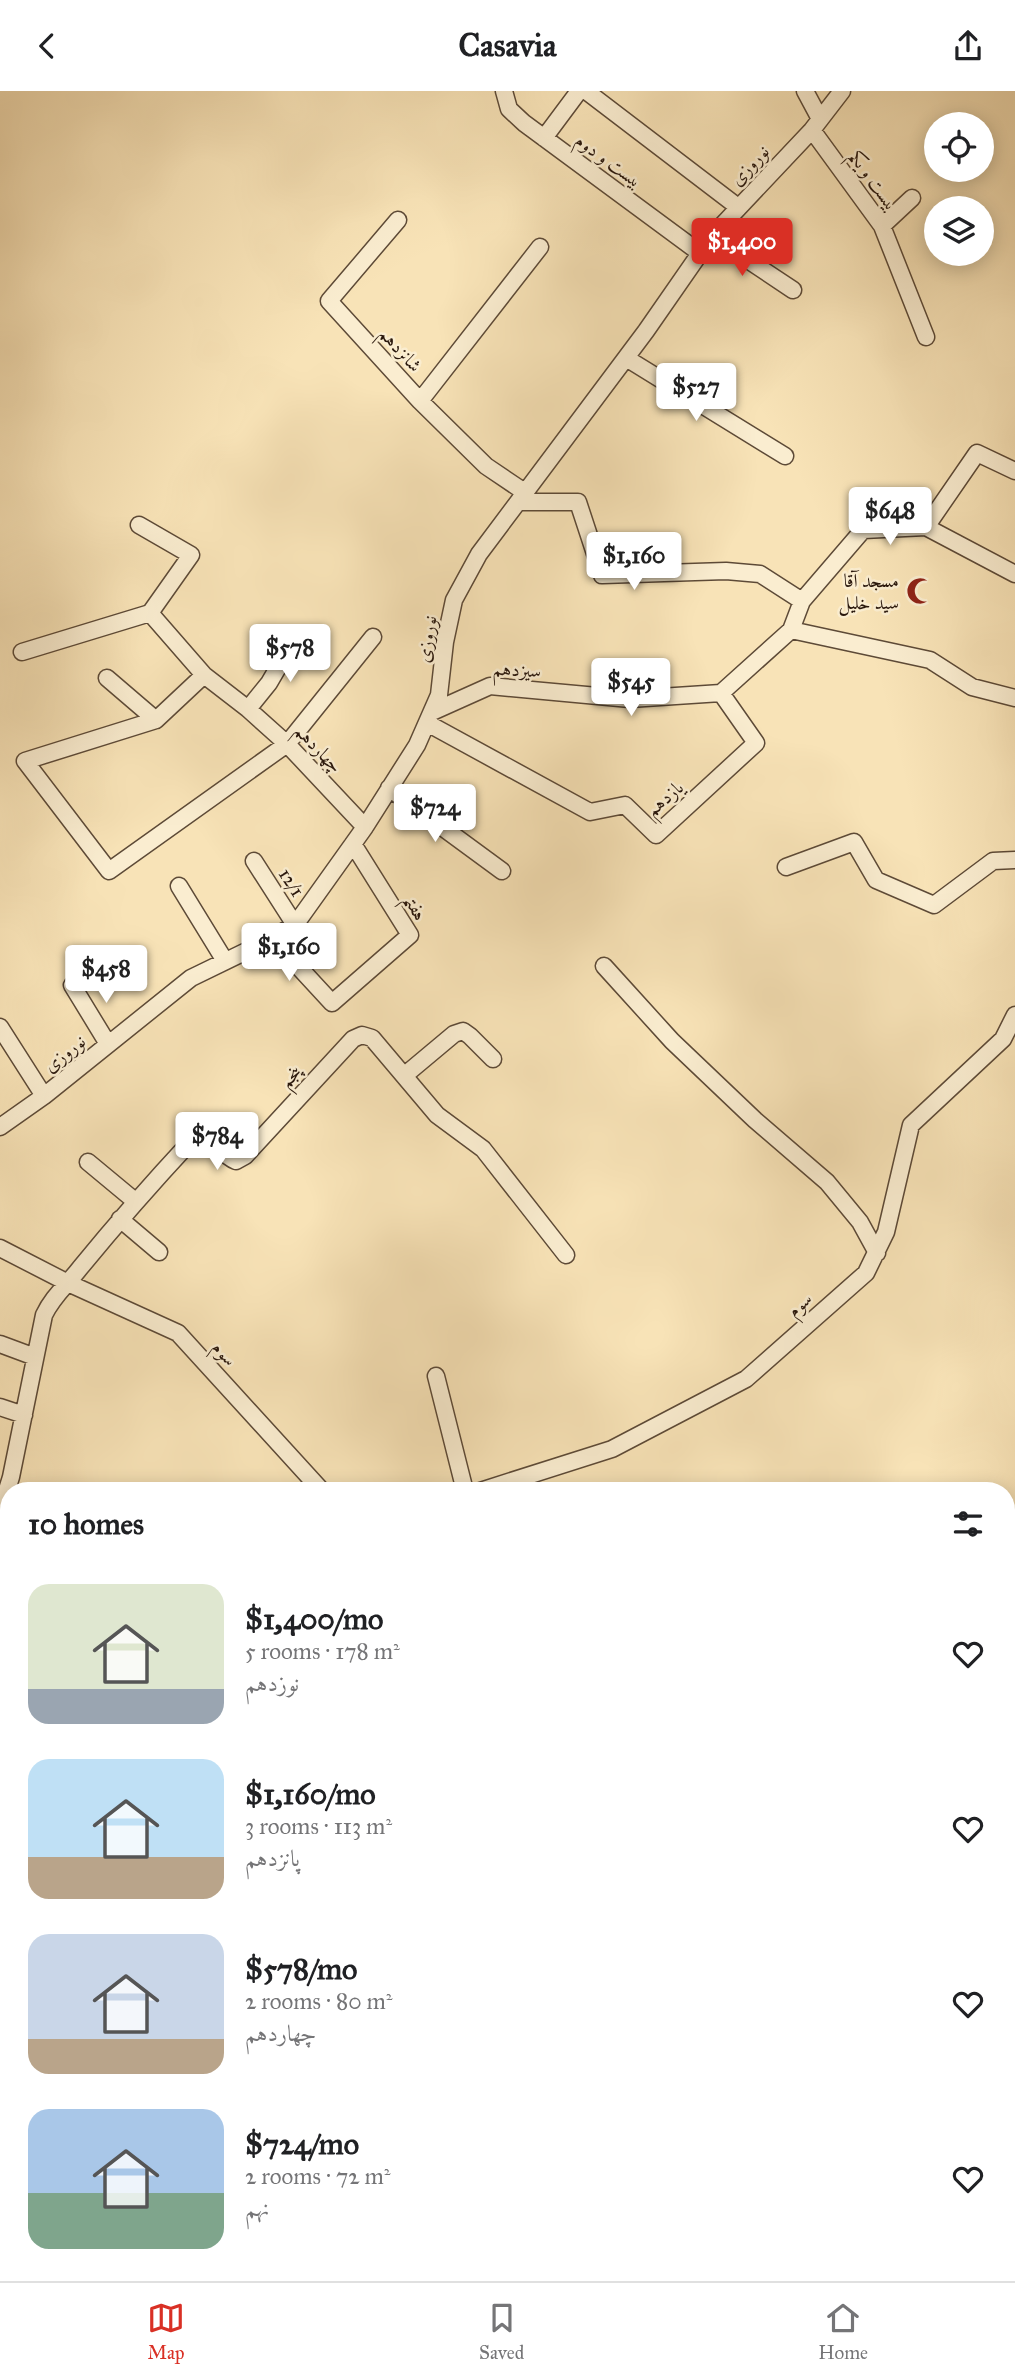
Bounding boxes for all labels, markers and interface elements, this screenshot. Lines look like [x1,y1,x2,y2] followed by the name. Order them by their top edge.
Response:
[458,26,557,65] text: Casavia
[28,27,66,65] icon: back
[949,27,987,65] icon: share
[924,112,994,266] map controls
[924,112,994,182] button: locate
[568,128,647,196] street label: بیست و دوم
[725,140,775,191] street label: نوروزی
[839,146,903,219] street label: بیست و یکم
[924,196,994,266] button: layers
[685,219,799,278] pin: $1,400
[708,227,776,255] text: $1,400
[369,322,427,381] street label: شانزدهم
[655,363,737,423] pin: $527
[672,372,720,400] text: $527
[849,487,931,547] pin: $648
[865,496,915,524] text: $648
[577,533,691,592] pin: $1,160
[602,541,666,569] text: $1,160
[838,569,899,616] place label: مسجد آقا سید خلیل
[905,576,935,606] mosque icon: مسجد آقا سید خلیل
[411,614,443,664] street label: نوروزی
[249,625,331,684] pin: $578
[266,633,315,661] text: $578
[492,657,542,689] street label: سیزدهم
[590,659,672,718] pin: $545
[607,667,655,695] text: $545
[285,719,347,782] street label: چهاردهم
[641,775,694,826] street label: یازدهم
[394,785,476,844] pin: $724
[410,793,460,821] text: $724
[274,864,309,901] street label: 12/1
[392,890,432,928] street label: هفتم
[232,923,346,983] pin: $1,160
[257,932,321,960] text: $1,160
[65,946,147,1005] pin: $458
[81,954,131,982] text: $458
[39,1030,91,1078] street label: نوروزی
[274,1059,313,1097] street label: پنجم
[176,1112,258,1172] pin: $784
[191,1121,243,1149] text: $784
[782,1287,820,1325] street label: سوم
[204,1336,242,1374] street label: سوم
[949,1505,987,1543] icon: filters
[28,1506,144,1542] text: 10 homes
[245,1601,383,1637] text: $1,400/mo
[84,1612,168,1696] icon: home
[949,1635,987,1673] icon: heart
[245,1637,400,1665] text: 5 rooms · 178 m²
[245,1669,299,1697] text: نوزدهم
[245,1776,376,1812] text: $1,160/mo
[84,1787,168,1871] icon: home
[949,1810,987,1848] icon: heart
[245,1812,392,1840] text: 3 rooms · 113 m²
[245,1844,300,1872] text: پانزدهم
[245,1951,357,1987] text: $578/mo
[84,1962,168,2046] icon: home
[949,1985,987,2023] icon: heart
[245,1987,392,2015] text: 2 rooms · 80 m²
[245,2019,316,2047] text: چهاردهم
[245,2126,359,2162] text: $724/mo
[84,2137,168,2221] icon: home
[949,2160,987,2198] icon: heart
[245,2162,390,2190] text: 2 rooms · 72 m²
[245,2194,269,2222] text: نهم
[147,2299,185,2364] tab: Map
[479,2299,524,2364] tab: Saved
[818,2299,868,2364] tab: Home

